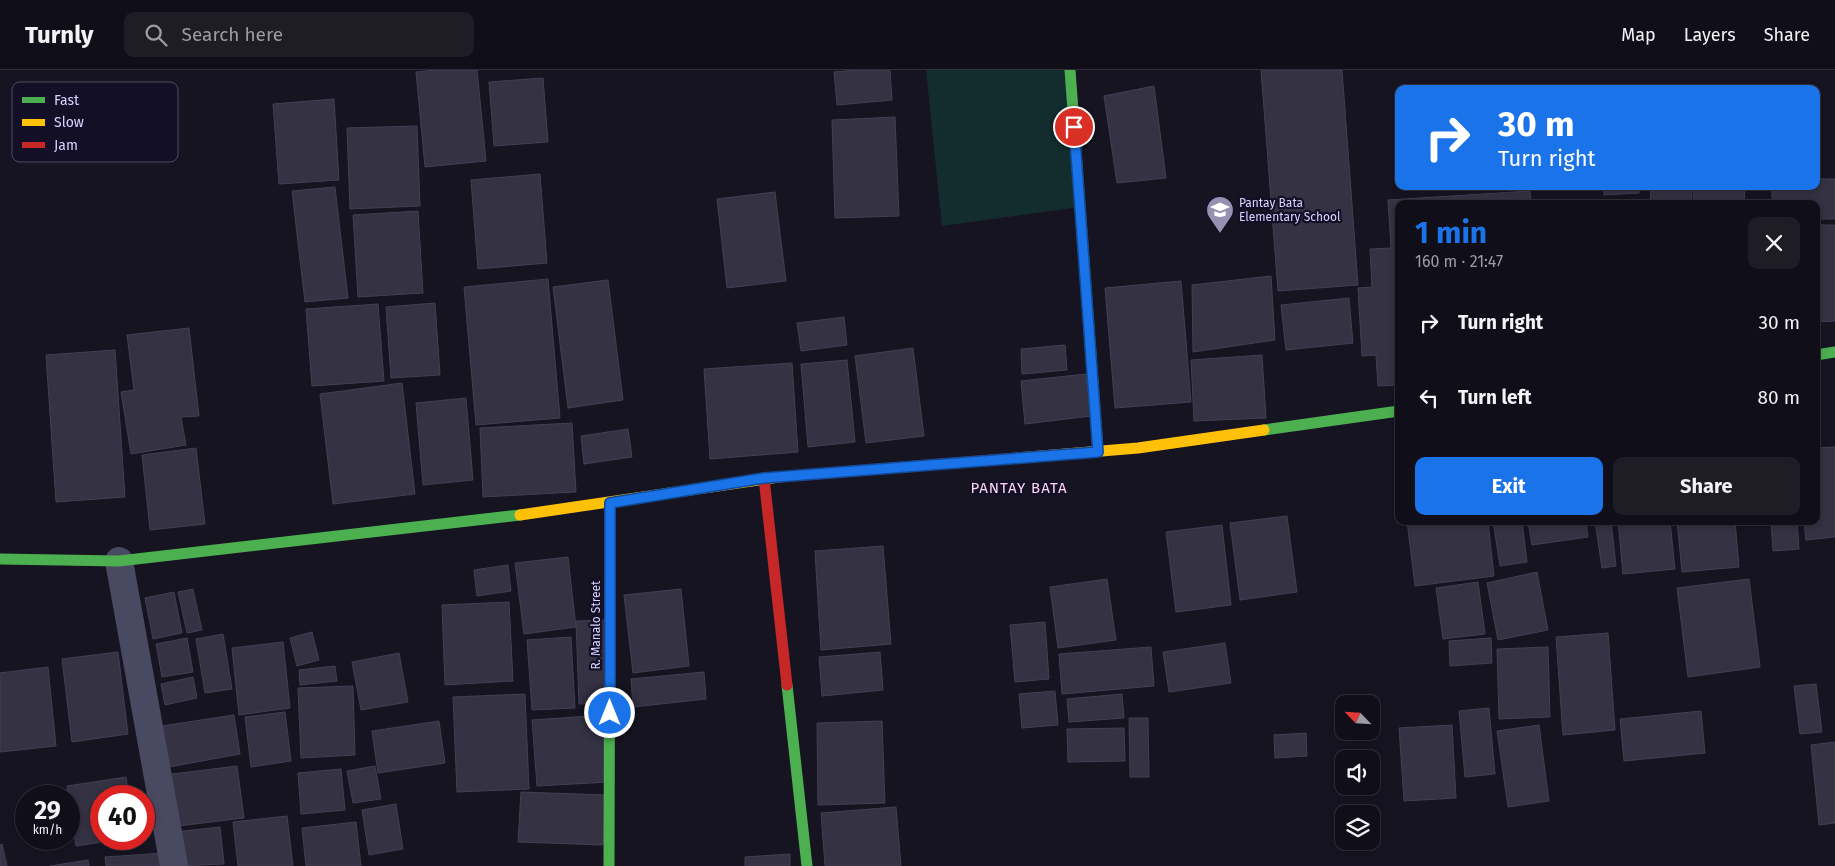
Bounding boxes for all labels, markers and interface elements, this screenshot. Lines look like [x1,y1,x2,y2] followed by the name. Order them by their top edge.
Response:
[124,12,474,57] search box
[25,21,94,49] text: Turnly
[142,21,170,49] icon: search
[182,23,283,46] text: Search here
[1621,24,1656,46] text: Map
[1684,24,1736,46] text: Layers
[1764,24,1810,46] text: Share
[12,82,178,162] legend
[54,92,80,109] text: Fast
[1498,103,1575,145] text: 30 m
[1415,105,1480,170] icon: right
[1053,106,1095,148] pin
[1060,113,1088,141] icon: arrive
[54,114,84,131] text: Slow
[54,137,78,154] text: Jam
[1498,145,1595,172] text: Turn right
[1205,195,1235,234] school or university icon: Pantay Bata Elementary School
[1239,196,1341,224] place label: Pantay Bata Elementary School
[1415,215,1487,251] text: 1 min
[1748,217,1800,269] button: close
[1415,252,1503,271] text: 160 m · 21:47
[1415,309,1443,337] icon: right
[1458,311,1543,334] text: Turn right
[1759,311,1800,334] text: 30 m
[1415,384,1443,412] icon: left
[1458,386,1532,409] text: Turn left
[1758,386,1800,409] text: 80 m
[1415,457,1603,515] button: Exit
[1613,457,1800,515] button: Share
[970,479,1068,497] district label: PANTAY BATA
[589,580,603,669] street label: R. Manalo Street
[583,686,635,738] position arrow
[1335,695,1380,740] north arrow
[1335,695,1380,850] map controls
[1335,750,1380,795] button: sound
[90,785,155,850] speed limit sign: 40
[34,796,61,826] text: 29
[1335,805,1380,850] button: layers
[33,823,62,837] text: km/h

